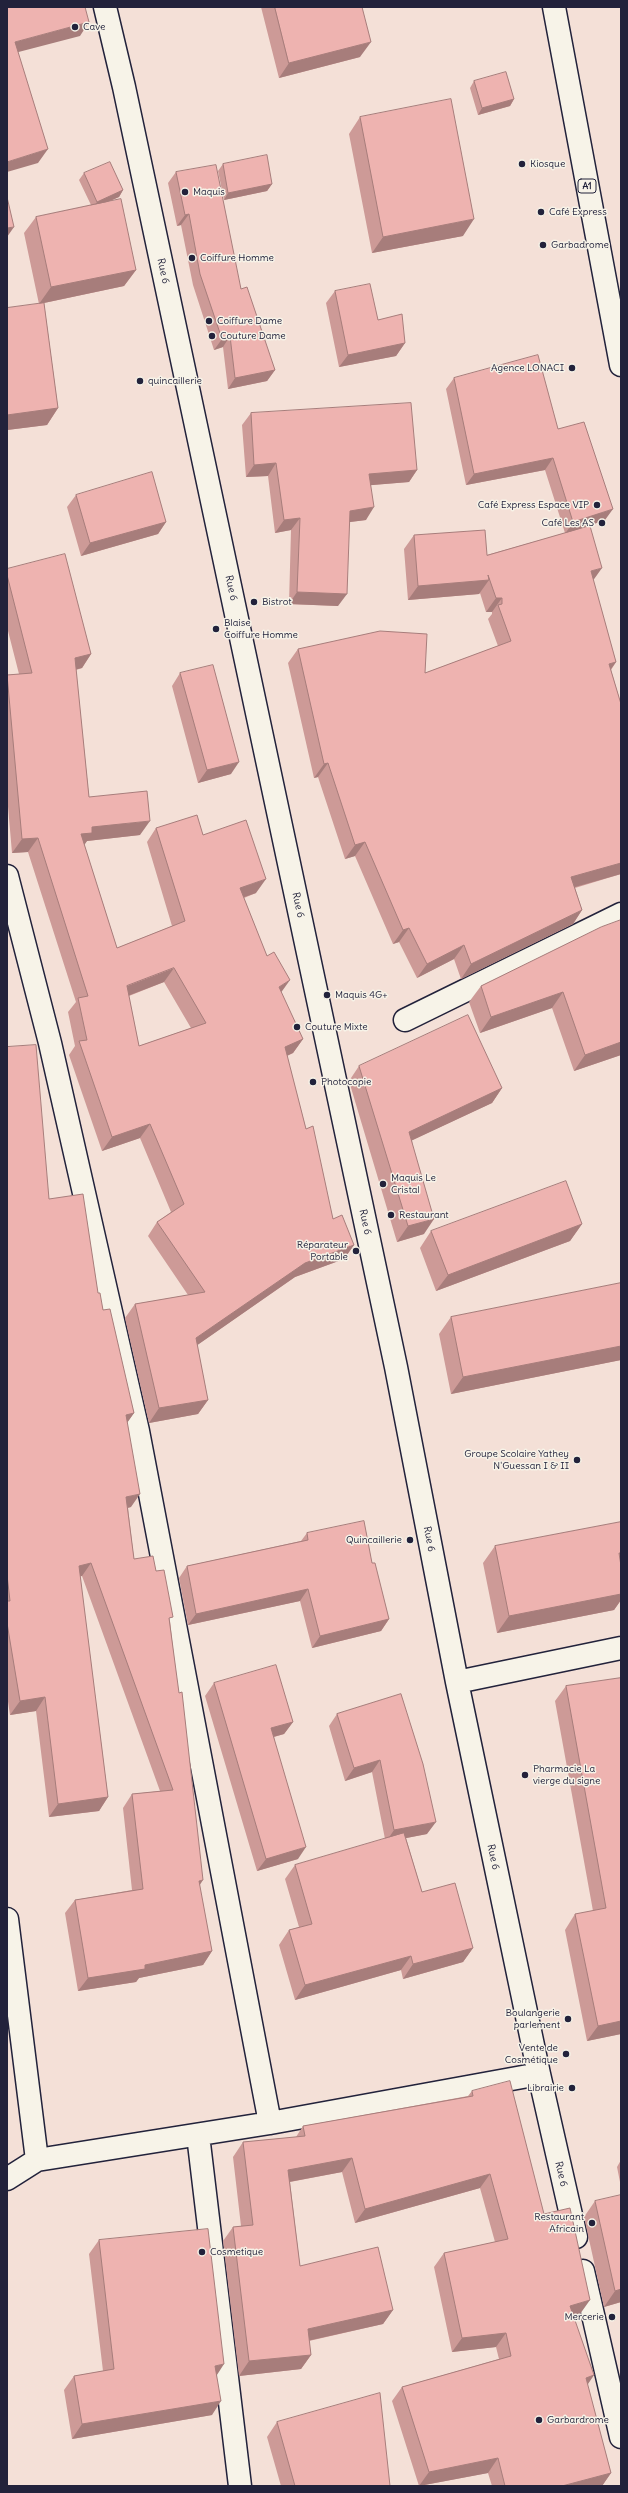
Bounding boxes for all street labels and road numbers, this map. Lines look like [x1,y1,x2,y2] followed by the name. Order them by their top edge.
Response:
[578,179,596,193] road number: A1
[154,257,172,285] street label: Rue 6
[222,574,240,602] street label: Rue 6
[289,891,307,919] street label: Rue 6
[356,1208,374,1236] street label: Rue 6
[421,1525,437,1553] street label: Rue 6
[484,1843,502,1871] street label: Rue 6
[552,2160,570,2188] street label: Rue 6

